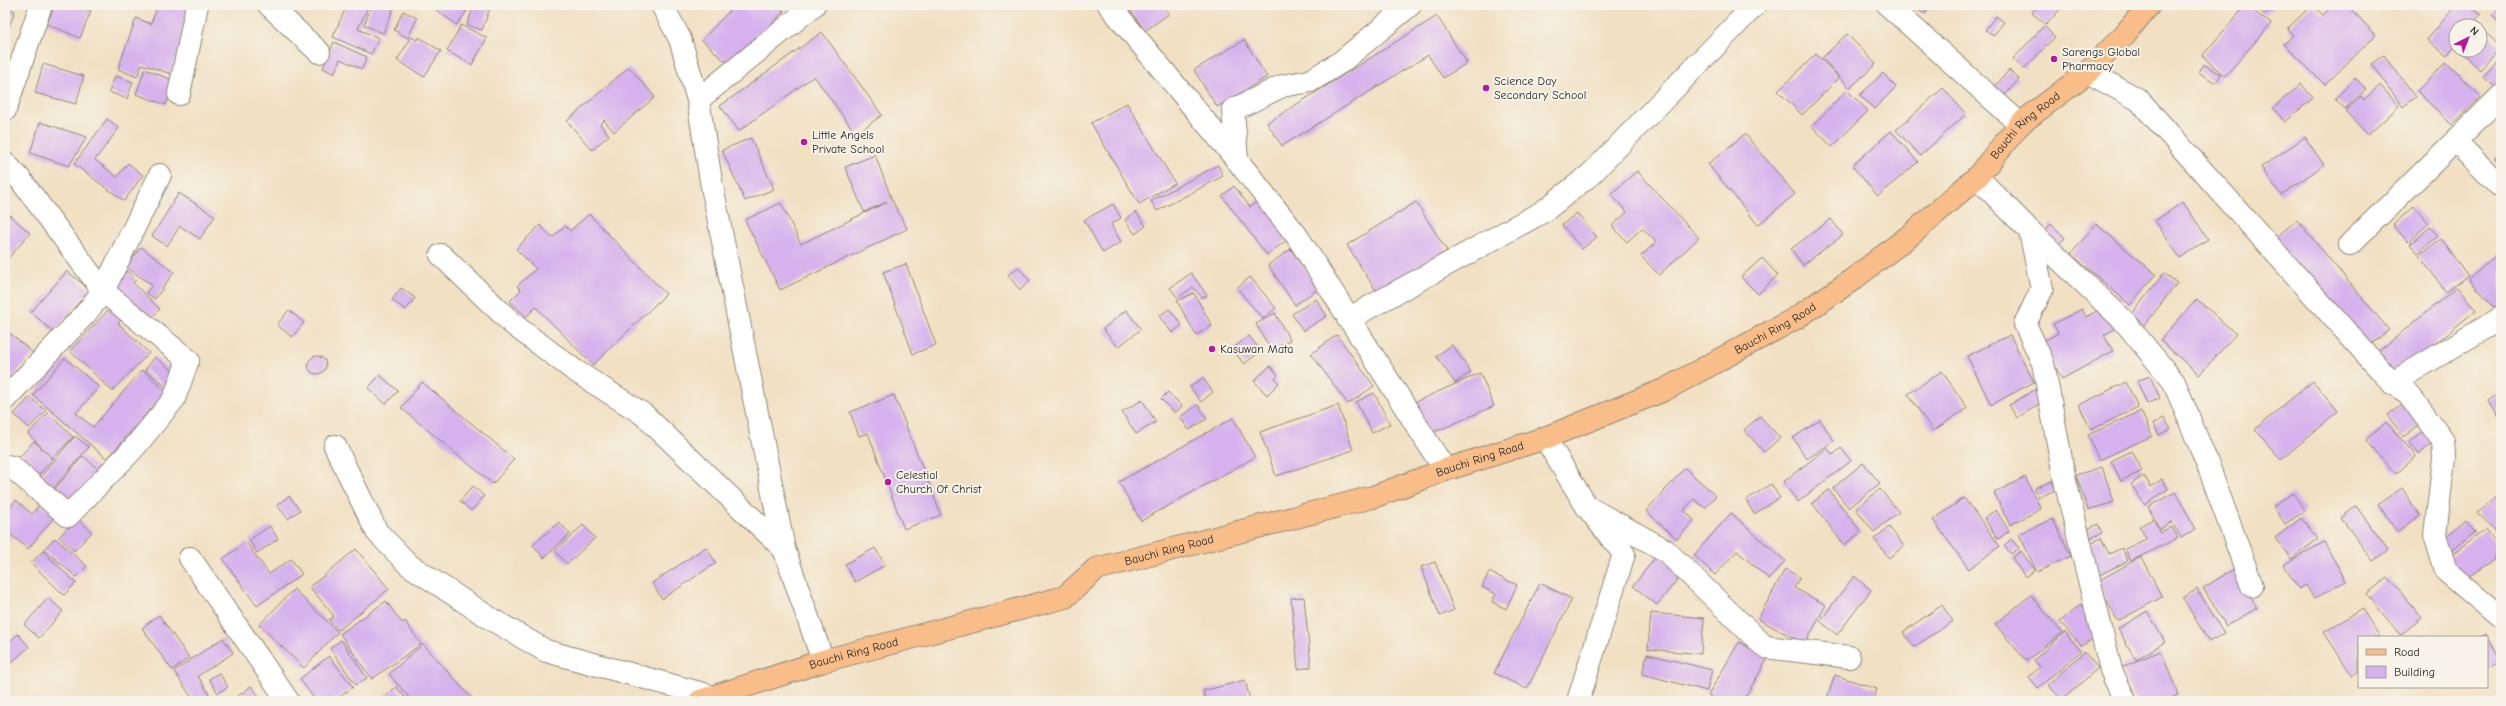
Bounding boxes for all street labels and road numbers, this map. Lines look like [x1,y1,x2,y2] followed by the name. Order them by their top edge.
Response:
[1987,89,2063,162] street label: Bauchi Ring Road
[1732,300,1819,357] street label: Bauchi Ring Road
[1434,438,1526,480] street label: Bauchi Ring Road
[1123,532,1215,568] street label: Bauchi Ring Road
[807,634,900,672] street label: Bauchi Ring Road

